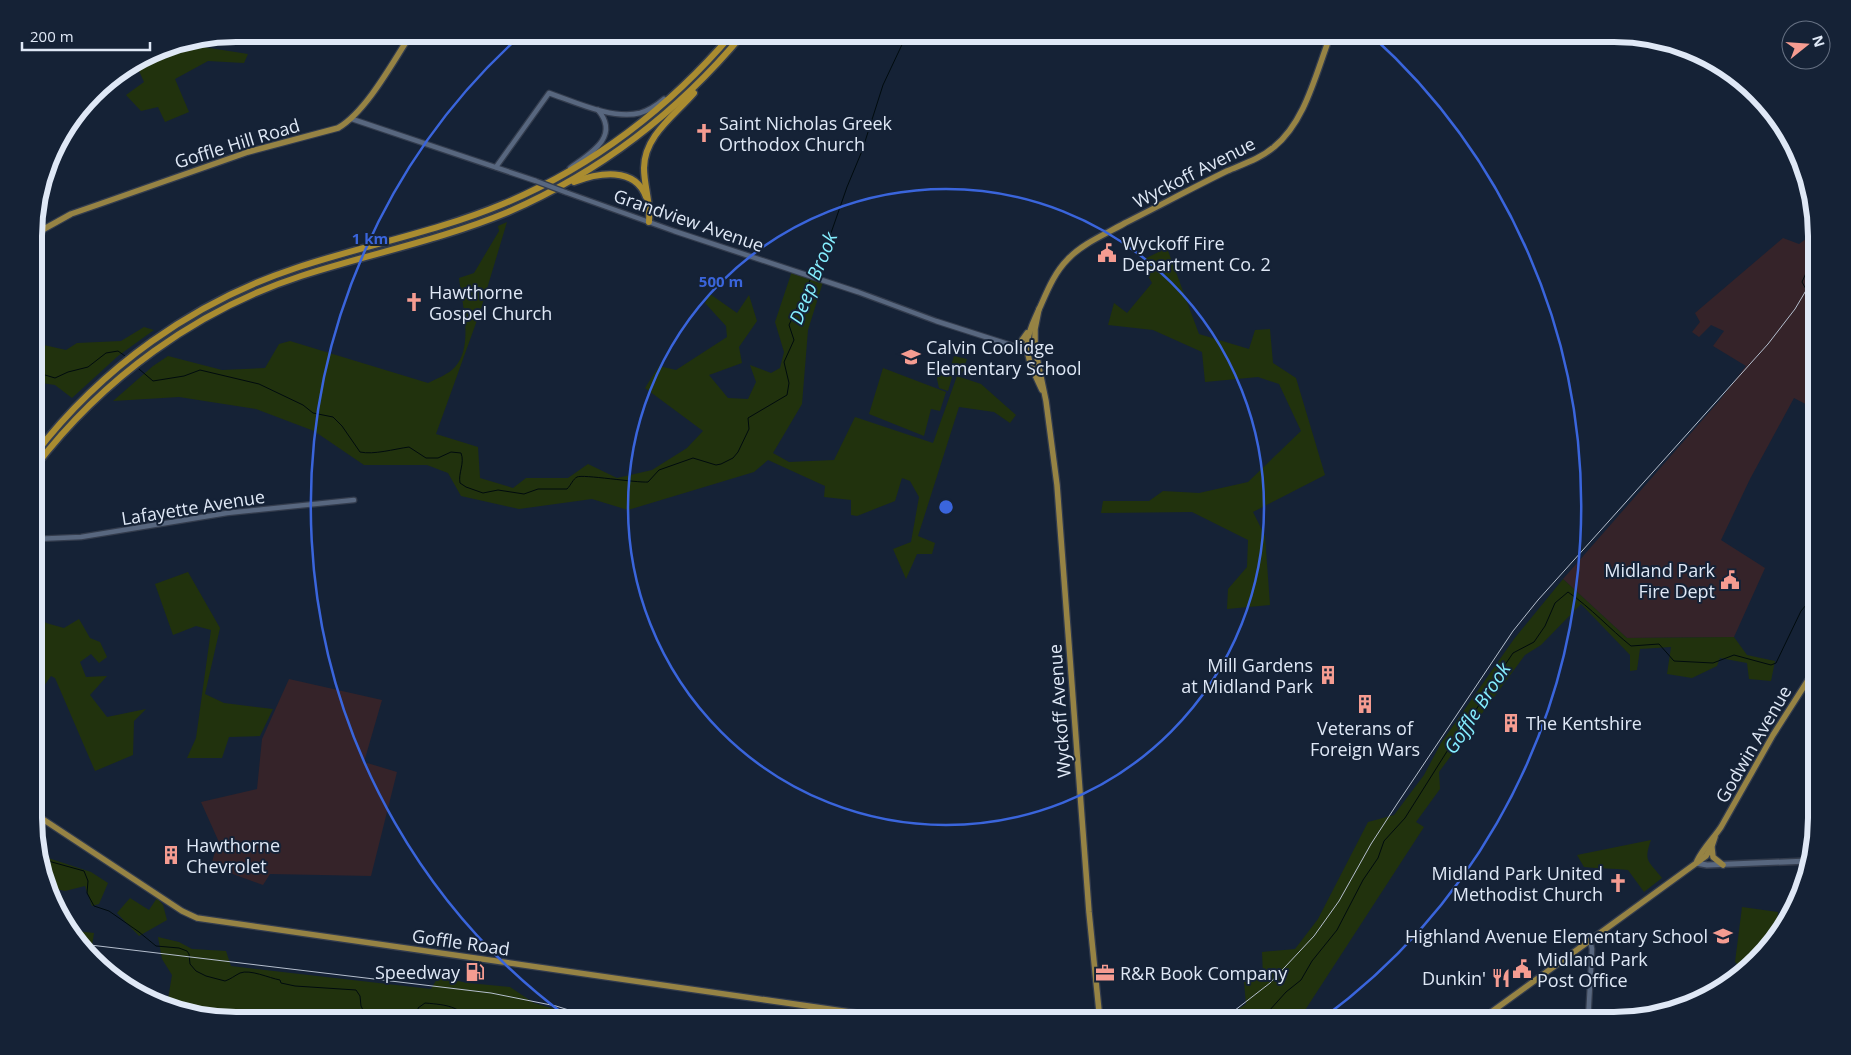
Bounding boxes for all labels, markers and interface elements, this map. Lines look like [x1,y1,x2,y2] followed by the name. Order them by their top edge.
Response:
[22,20,150,52] scale bar
[1781,20,1831,70] north arrow
[30,26,74,46] text: 200 m
[1808,33,1830,49] text: N
[719,111,893,156] place label: Saint Nicholas Greek Orthodox Church
[171,113,303,173] street label: Goffle Hill Road
[693,122,715,144] church icon: Saint Nicholas Greek Orthodox Church
[1129,131,1259,213] street label: Wyckoff Avenue
[611,183,767,257] street label: Grandview Avenue
[783,227,844,328] water label: Deep Brook
[352,228,388,248] text: 1 km
[1122,231,1271,276] place label: Wyckoff Fire Department Co. 2
[1096,242,1118,264] public building icon: Wyckoff Fire Department Co. 2
[699,271,743,291] text: 500 m
[429,280,552,325] place label: Hawthorne Gospel Church
[403,291,425,313] church icon: Hawthorne Gospel Church
[926,335,1082,380] place label: Calvin Coolidge Elementary School
[900,346,922,368] school or university icon: Calvin Coolidge Elementary School
[120,484,266,530] street label: Lafayette Avenue
[937,498,955,516] centre of rings
[1604,558,1716,603] place label: Midland Park Fire Dept
[1719,569,1741,591] public building icon: Midland Park Fire Dept
[1042,643,1076,779] street label: Wyckoff Avenue
[1181,653,1314,698] place label: Mill Gardens at Midland Park
[1438,657,1517,759] water label: Goffle Brook
[1317,664,1339,686] building icon: Mill Gardens at Midland Park
[1710,681,1796,807] street label: Godwin Avenue
[1354,693,1376,715] building icon: Veterans of Foreign Wars
[1526,711,1642,735] place label: The Kentshire
[1500,712,1522,734] building icon: The Kentshire
[1310,716,1420,761] place label: Veterans of Foreign Wars
[186,833,280,878] place label: Hawthorne Chevrolet
[160,844,182,866] building icon: Hawthorne Chevrolet
[1431,861,1603,906] place label: Midland Park United Methodist Church
[1607,872,1629,894] church icon: Midland Park United Methodist Church
[411,923,511,961] street label: Goffle Road
[1405,924,1708,948] place label: Highland Avenue Elementary School
[1712,925,1734,947] school or university icon: Highland Avenue Elementary School
[1537,947,1648,992] place label: Midland Park Post Office
[1511,958,1533,980] public building icon: Midland Park Post Office
[375,960,461,984] place label: Speedway
[464,961,486,983] fuel station icon: Speedway
[1120,961,1288,985] place label: R&R Book Company
[1094,962,1116,984] office icon: R&R Book Company
[1422,966,1486,990] place label: Dunkin'
[1490,967,1512,989] restaurant icon: Dunkin'

